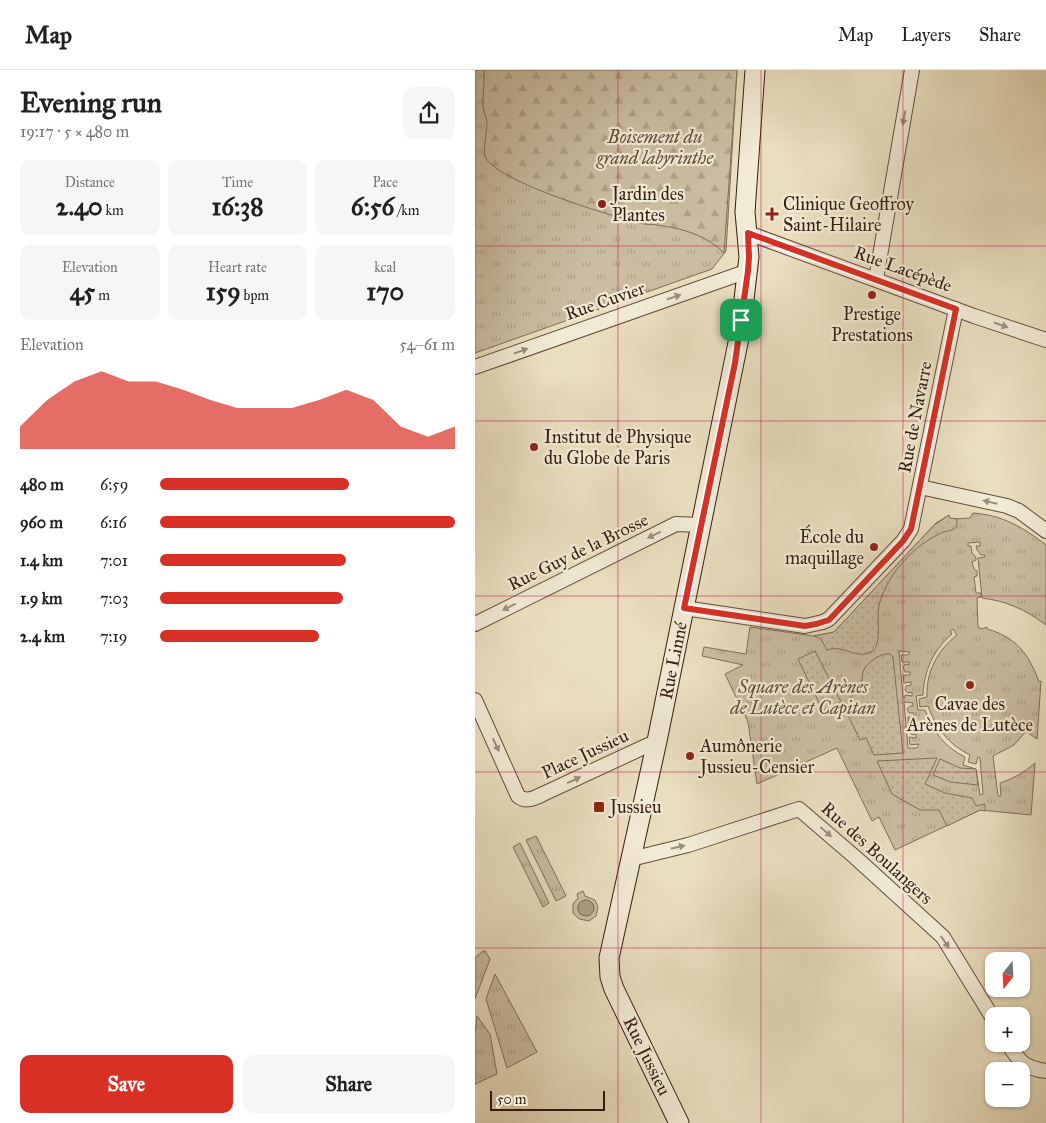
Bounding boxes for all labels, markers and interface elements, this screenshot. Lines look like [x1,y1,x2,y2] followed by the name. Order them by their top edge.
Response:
[25,20,72,50] text: Map
[838,24,873,46] text: Map
[901,24,951,46] text: Layers
[979,24,1021,46] text: Share
[20,85,162,120] text: Evening run
[403,87,455,139] button: share
[899,110,907,126] one-way arrow
[20,122,129,141] text: 19:17 · 5 × 480 m
[595,126,714,169] park label: Boisement du grand labyrinthe
[65,174,115,191] text: Distance
[222,174,253,191] text: Time
[372,174,398,191] text: Pace
[610,183,684,226] place label: Jardin des Plantes
[56,191,103,222] text: 2.40
[211,191,264,222] text: 16:38
[351,191,394,222] text: 6:56
[783,193,915,236] place label: Clinique Geoffroy Saint-Hilaire
[596,198,608,210] marker: Jardin des Plantes
[103,202,124,219] text: km
[394,202,419,219] text: /km
[765,207,779,221] marker: Clinique Geoffroy Saint-Hilaire
[851,241,955,297] street label: Rue Lacépède
[62,259,118,276] text: Elevation
[208,259,267,276] text: Heart rate
[374,259,396,276] text: kcal
[70,276,95,307] text: 45
[206,276,241,307] text: 159
[366,276,404,307] text: 170
[562,277,648,325] street label: Rue Cuvier
[95,287,110,304] text: m
[241,287,269,304] text: bpm
[866,289,878,301] marker: Prestige Prestations
[667,293,682,301] one-way arrow
[720,299,762,341] pin
[831,303,913,346] place label: Prestige Prestations
[727,306,755,334] icon: arrive
[994,321,1009,329] one-way arrow
[20,335,84,354] text: Elevation
[399,335,455,354] text: 54–61 m
[514,347,529,355] one-way arrow
[893,359,937,475] street label: Rue de Navarre
[544,426,691,469] place label: Institut de Physique du Globe de Paris
[528,441,540,453] marker: Institut de Physique du Globe de Paris
[20,475,64,494] text: 480 m
[100,475,128,494] text: 6:59
[982,498,997,506] one-way arrow
[504,508,652,596] street label: Rue Guy de la Brosse
[20,513,63,532] text: 960 m
[100,513,127,532] text: 6:16
[785,524,864,570] place label: École du maquillage
[647,531,661,539] one-way arrow
[868,541,880,553] marker: École du maquillage
[20,551,63,570] text: 1.4 km
[100,551,128,570] text: 7:01
[20,589,63,608] text: 1.9 km
[100,589,128,608] text: 7:03
[502,603,516,611] one-way arrow
[655,619,692,701] street label: Rue Linné
[20,627,65,646] text: 2.4 km
[100,627,127,646] text: 7:19
[729,676,876,720] park label: Square des Arènes de Lutèce et Capitan
[964,679,976,691] marker: Cavae des Arènes de Lutèce
[906,693,1033,736] place label: Cavae des Arènes de Lutèce
[538,724,633,785] street label: Place Jussieu
[698,735,814,779] place label: Aumônerie Jussieu-Censier
[491,737,500,752] one-way arrow
[684,750,696,762] marker: Aumônerie Jussieu-Censier
[567,776,581,784] one-way arrow
[608,796,662,819] place label: Jussieu
[816,797,937,910] street label: Rue des Boulangers
[592,800,606,814] marker: Jussieu
[820,826,832,838] one-way arrow
[670,843,686,851] one-way arrow
[941,935,950,949] one-way arrow
[985,952,1030,998] north arrow
[985,952,1030,1107] map controls
[985,1007,1030,1052] button: +
[618,1013,676,1100] street label: Rue Jussieu
[20,1055,233,1113] button: Save
[243,1055,455,1113] button: Share
[985,1062,1030,1107] button: −
[490,1088,605,1111] scale bar
[497,1091,526,1108] text: 50 m

